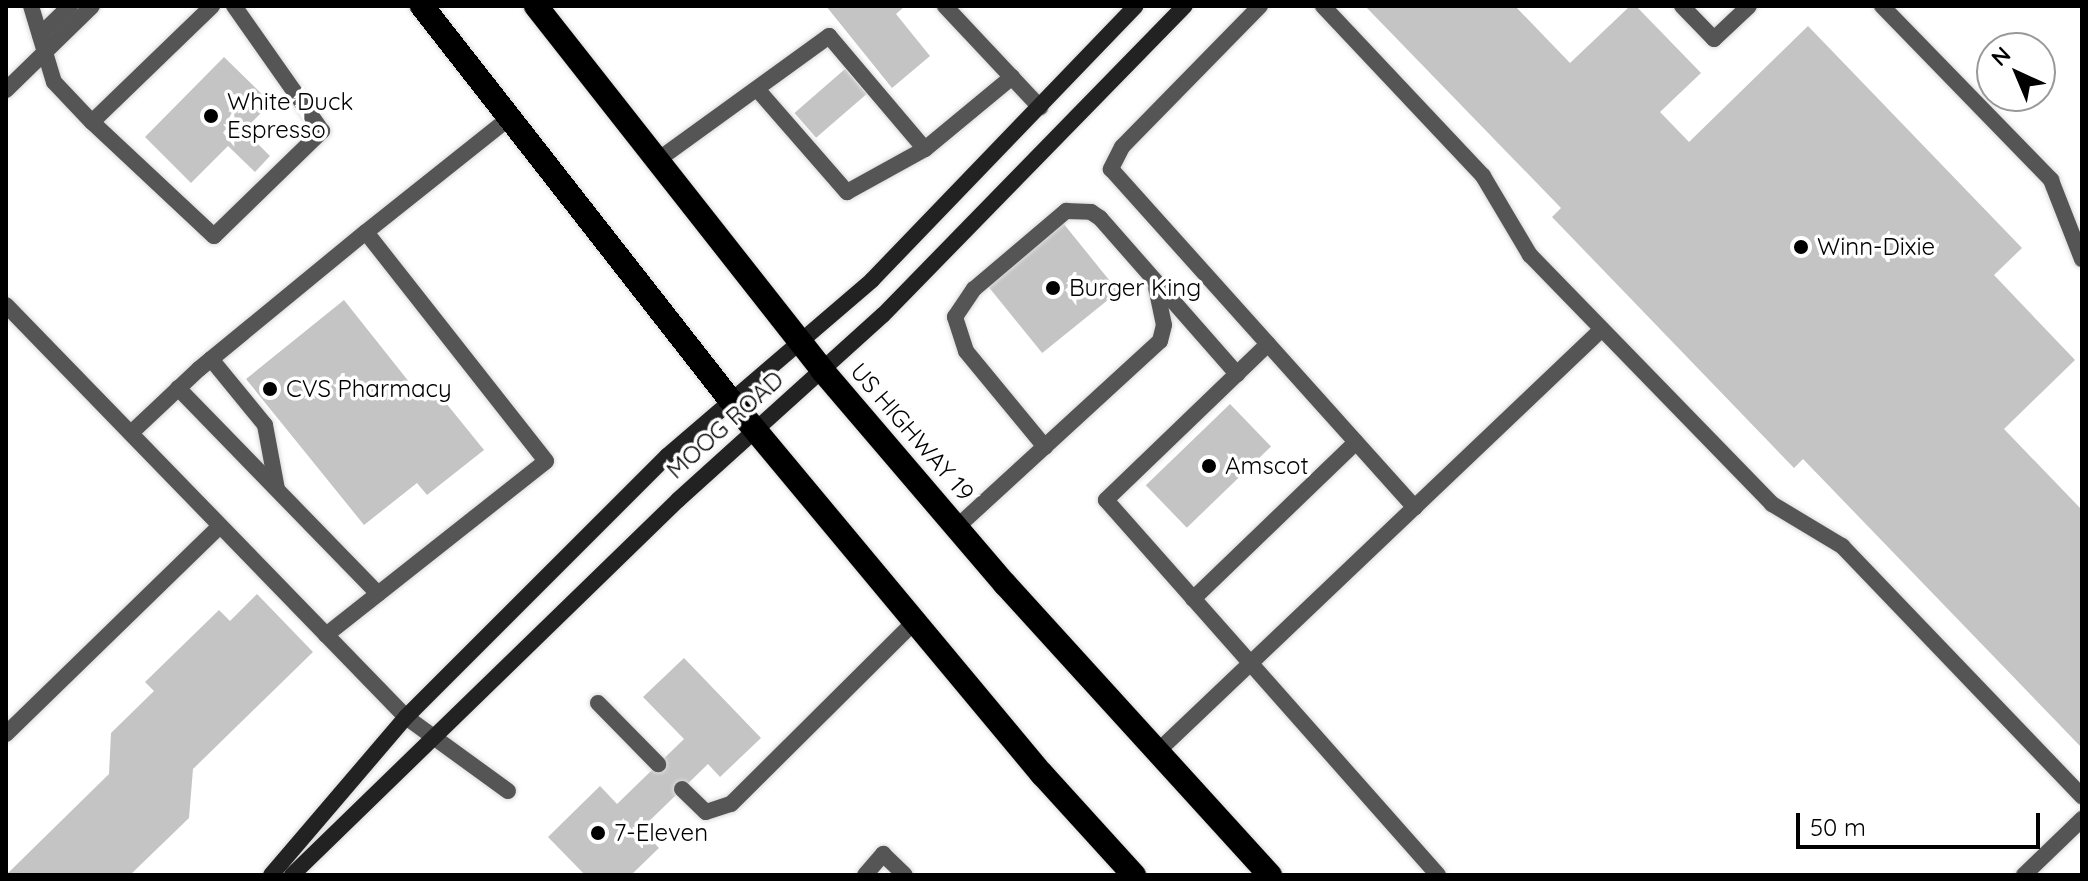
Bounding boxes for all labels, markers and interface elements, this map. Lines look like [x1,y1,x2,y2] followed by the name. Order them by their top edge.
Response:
[1976,32,2056,112] north arrow
[1985,40,2016,72] text: N
[227,88,353,144] place label: White Duck Espresso
[202,107,220,125] marker: White Duck Espresso
[1817,233,1935,261] place label: Winn-Dixie
[1792,238,1810,256] marker: Winn-Dixie
[1069,274,1201,302] place label: Burger King
[1044,279,1062,297] marker: Burger King
[844,357,980,507] street label: US HIGHWAY 19
[661,365,789,485] street label: MOOG ROAD
[286,375,452,403] place label: CVS Pharmacy
[261,380,279,398] marker: CVS Pharmacy
[1225,452,1309,480] place label: Amscot
[1200,457,1218,475] marker: Amscot
[1800,797,2044,847] scale bar
[1810,812,1866,842] text: 50 m
[614,819,708,847] place label: 7-Eleven
[589,824,607,842] marker: 7-Eleven

